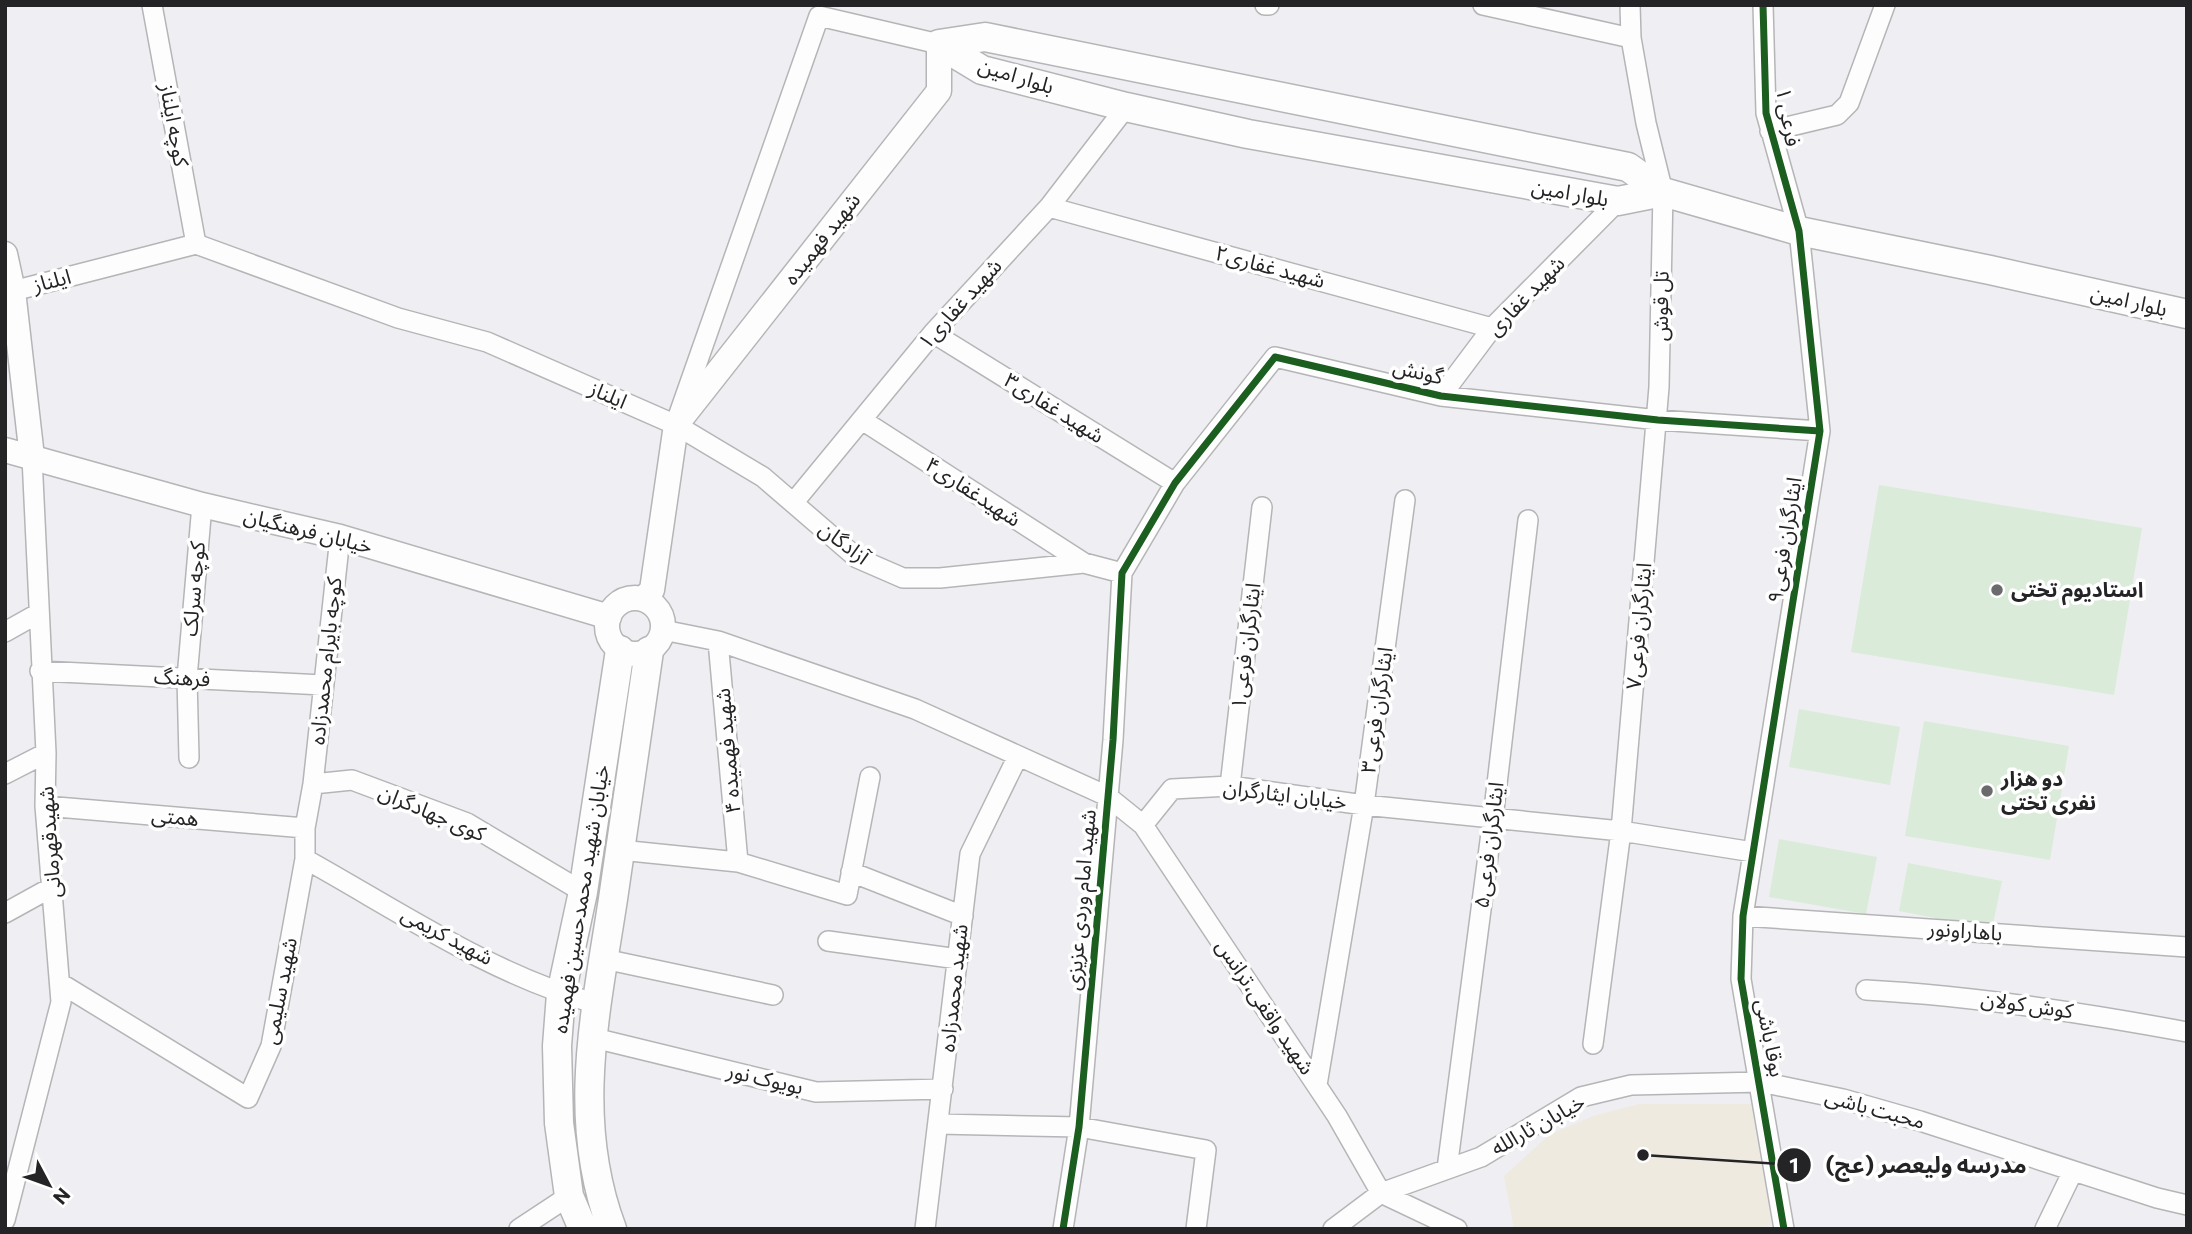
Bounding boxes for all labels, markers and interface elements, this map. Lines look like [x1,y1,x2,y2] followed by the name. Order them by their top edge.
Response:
[975,51,1057,99] street label: بلوار امین
[154,80,195,169] street label: کوچه ایلناز
[1771,85,1807,148] street label: فرعی ۱
[1530,172,1611,212] street label: بلوار امین
[777,187,865,290] street label: شهید فهمیده
[1212,239,1328,293] street label: شهید غفاری۲
[1481,250,1570,341] street label: شهید غفاری
[912,253,1007,354] street label: شهید غفاری۱
[29,263,74,298] street label: ایلناز
[1646,271,1674,341] street label: تل قوش
[2088,279,2170,321] street label: بلوار امین
[1391,353,1446,389] street label: گونش
[1000,366,1109,448] street label: شهید غفاری۳
[585,374,631,414] street label: ایلناز
[921,451,1026,532] street label: شهیدغفاری۴
[1761,475,1807,605] street label: ایثارگران فرعی۹
[241,501,375,559] street label: خیابان فرهنگیان
[814,515,876,570] street label: آزادگان
[176,540,211,638] street label: کوچه سرلک
[1620,561,1656,690] street label: ایثارگران فرعی۷
[303,575,351,747] street label: کوچه بایرام محمدزاده
[2011,576,2144,606] place label: استادیوم تختی
[1224,581,1266,711] street label: ایثارگران فرعی۱
[1989,582,2005,598] marker: استادیوم تختی
[1354,645,1398,775] street label: ایثارگران فرعی۳
[153,663,211,691] street label: فرهنگ
[709,687,745,815] street label: شهید فهمیده ۴
[546,763,614,1035] street label: خیابان شهید محمدحسین فهمیده
[2000,765,2096,815] place label: دو هزار نفری تختی
[1222,774,1348,814] street label: خیابان ایثارگران
[375,778,490,846] street label: کوی جهادگران
[1467,780,1509,910] street label: ایثارگران فرعی۵
[1979,783,1995,799] marker: دو هزار نفری تختی
[32,785,66,899] street label: شهیدقهرمانی
[150,801,200,831] street label: همتی
[1059,808,1105,992] street label: شهید امام وردی عزیزی
[397,900,498,970] street label: شهید کریمی
[1926,914,2003,946] street label: باهاراونور
[933,923,973,1053] street label: شهید محمدزاده
[1211,934,1321,1079] street label: شهید واقفی،ترانس
[256,935,302,1046] street label: شهید سلیمی
[1979,985,2075,1023] street label: کوش کولان
[1751,997,1791,1079] street label: بوقا باشی
[724,1056,806,1099] street label: بویوک نور
[1823,1082,1928,1134] street label: محبت باشی
[1486,1088,1589,1160] street label: خیابان ثارالله
[1777,1143,2041,1187] callout: مدرسه ولیعصر (عج)
[14,1150,84,1220] north arrow
[1825,1150,2027,1182] text: مدرسه ولیعصر (عج)
[1789,1152,1799,1177] text: 1
[49,1184,76,1209] text: N

